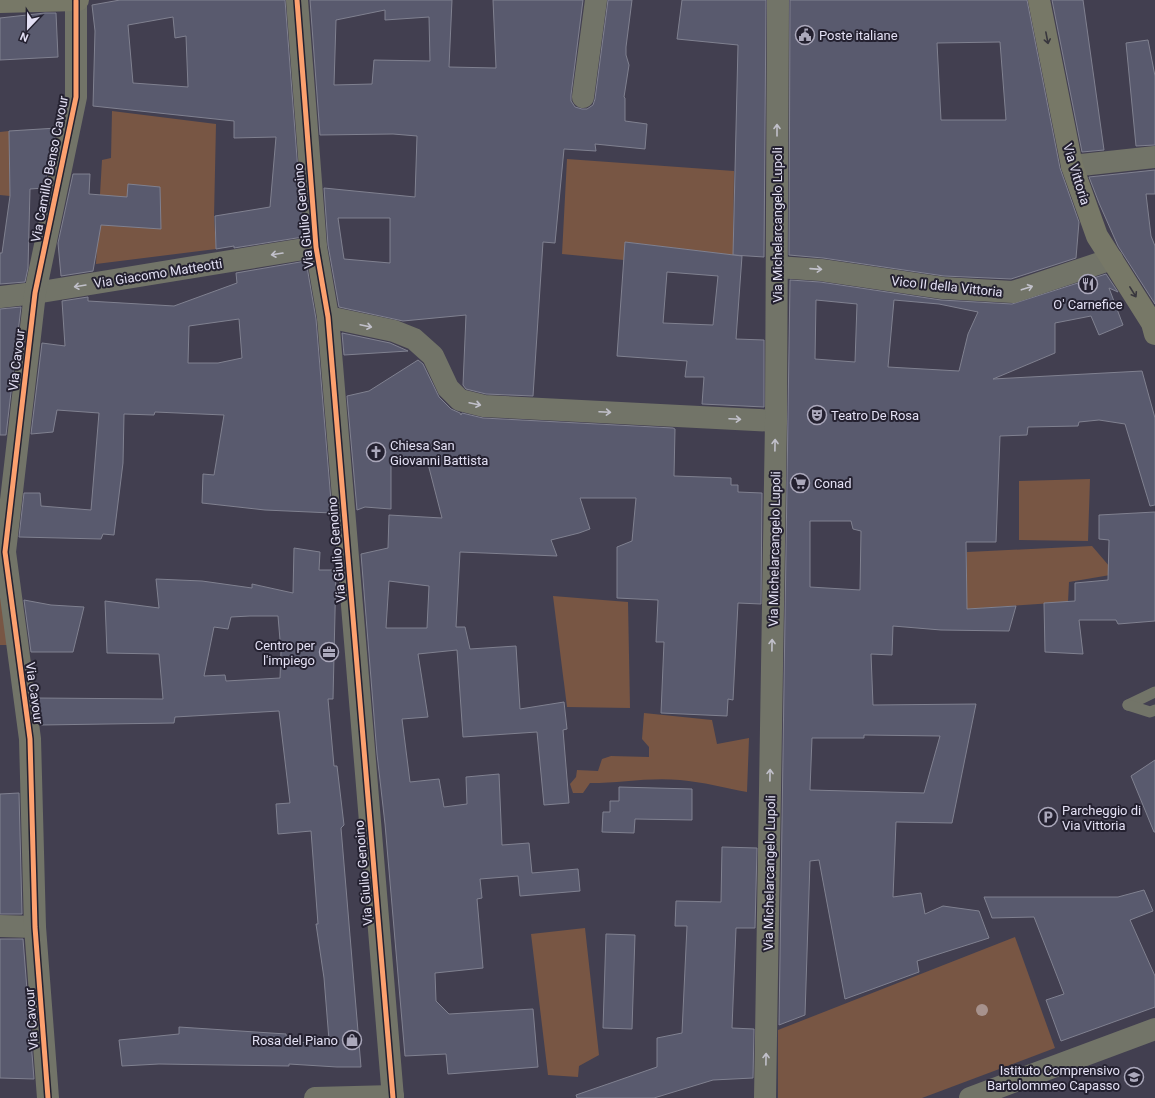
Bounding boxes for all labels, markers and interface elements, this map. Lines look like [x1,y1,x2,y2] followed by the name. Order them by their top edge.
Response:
[8,8,48,48] north arrow
[794,24,816,46] public building icon: Poste italiane
[819,28,898,43] place label: Poste italiane
[18,29,30,44] text: N
[1043,31,1051,44] one-way arrow
[28,94,71,244] street label: Via Camillo Benso Cavour
[774,124,781,137] one-way arrow
[1060,142,1093,207] street label: Via Vittoria
[770,147,785,303] street label: Via Michelarcangelo Lupoli
[290,162,316,269] street label: Via Giulio Genoino
[271,250,284,258] one-way arrow
[93,256,223,291] street label: Via Giacomo Matteotti
[809,266,822,273] one-way arrow
[891,273,1003,300] street label: Vico II della Vittoria
[1077,273,1099,295] restaurant icon: O' Carnefice
[74,282,87,290] one-way arrow
[1021,283,1033,291] one-way arrow
[1128,287,1137,298] one-way arrow
[1053,297,1123,312] place label: O' Carnefice
[359,322,372,330] one-way arrow
[5,328,28,392] street label: Via Cavour
[468,400,481,408] one-way arrow
[806,404,828,426] theatre icon: Teatro De Rosa
[598,408,611,416] one-way arrow
[831,408,919,423] place label: Teatro De Rosa
[728,415,741,422] one-way arrow
[390,438,488,468] place label: Chiesa San Giovanni Battista
[771,439,779,452] one-way arrow
[365,441,387,463] church icon: Chiesa San Giovanni Battista
[766,471,783,627] street label: Via Michelarcangelo Lupoli
[789,472,811,494] supermarket icon: Conad
[814,476,851,491] place label: Conad
[324,497,349,603] street label: Via Giulio Genoino
[255,638,316,668] place label: Centro per l'impiego
[768,639,776,652] one-way arrow
[318,641,340,663] office icon: Centro per l'impiego
[23,661,46,726] street label: Via Cavour
[766,769,774,782] one-way arrow
[761,795,778,951] street label: Via Michelarcangelo Lupoli
[1062,803,1141,833] place label: Parcheggio di Via Vittoria
[1037,806,1059,828] parking icon: Parcheggio di Via Vittoria
[351,820,376,926] street label: Via Giulio Genoino
[22,987,41,1051] street label: Via Cavour
[341,1029,363,1051] shop icon: Rosa del Piano
[252,1033,338,1048] place label: Rosa del Piano
[762,1053,770,1066] one-way arrow
[987,1063,1120,1093] place label: Istituto Comprensivo Bartolommeo Capasso
[1123,1066,1145,1088] school or university icon: Istituto Comprensivo Bartolommeo Capasso

